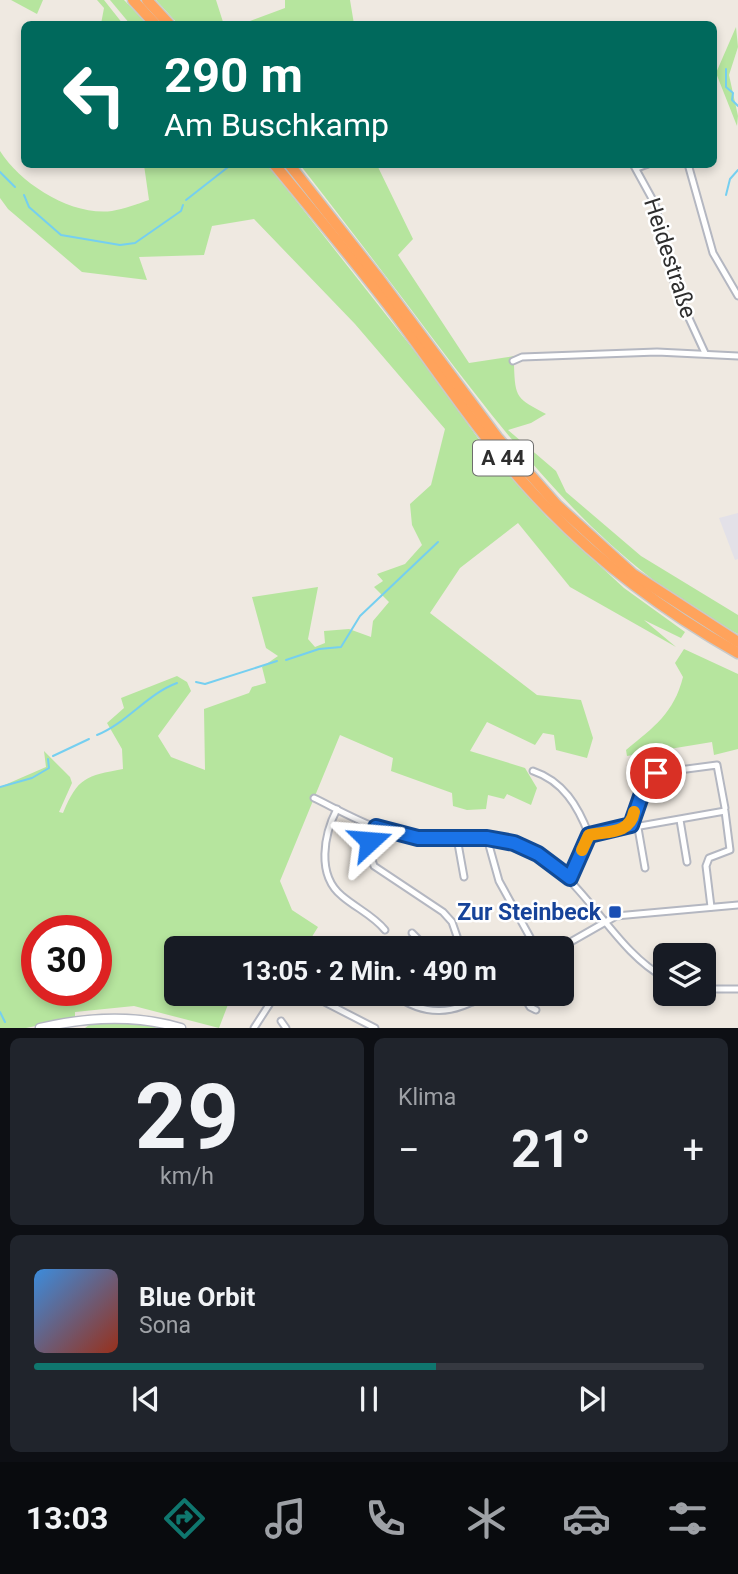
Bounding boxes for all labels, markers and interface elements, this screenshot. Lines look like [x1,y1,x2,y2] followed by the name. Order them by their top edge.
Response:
[164,47,303,104] text: 290 m
[49,49,140,140] icon: left
[164,106,389,144] text: Am Buschkamp
[638,195,702,321] street label: Heidestraße
[473,440,533,476] road number: A 44
[626,743,686,803] pin
[637,754,675,792] icon: arrive
[333,804,407,878] position arrow
[457,899,602,926] place label: Zur Steinbeck
[607,904,623,920] marker: Zur Steinbeck
[21,915,112,1006] speed limit sign: 30
[653,943,716,1006] map controls
[653,943,716,1006] button: layers
[241,956,497,986] text: 13:05 · 2 Min. · 490 m
[135,1064,239,1170] text: 29
[398,1084,456,1111] text: Klima
[511,1119,591,1180] text: 21°
[398,1128,420,1172] text: −
[682,1128,704,1172] text: +
[160,1163,214,1190] text: km/h
[139,1282,255,1312] text: Blue Orbit
[139,1312,191,1339] text: Sona
[127,1380,165,1418] icon: previous
[350,1380,388,1418] icon: pause
[573,1380,611,1418] icon: next
[160,1494,209,1543] icon: directions
[261,1494,310,1543] icon: music
[361,1494,410,1543] icon: phone
[462,1494,511,1543] icon: climate
[562,1494,611,1543] icon: car
[663,1494,712,1543] icon: filters
[26,1499,108,1537] text: 13:03

